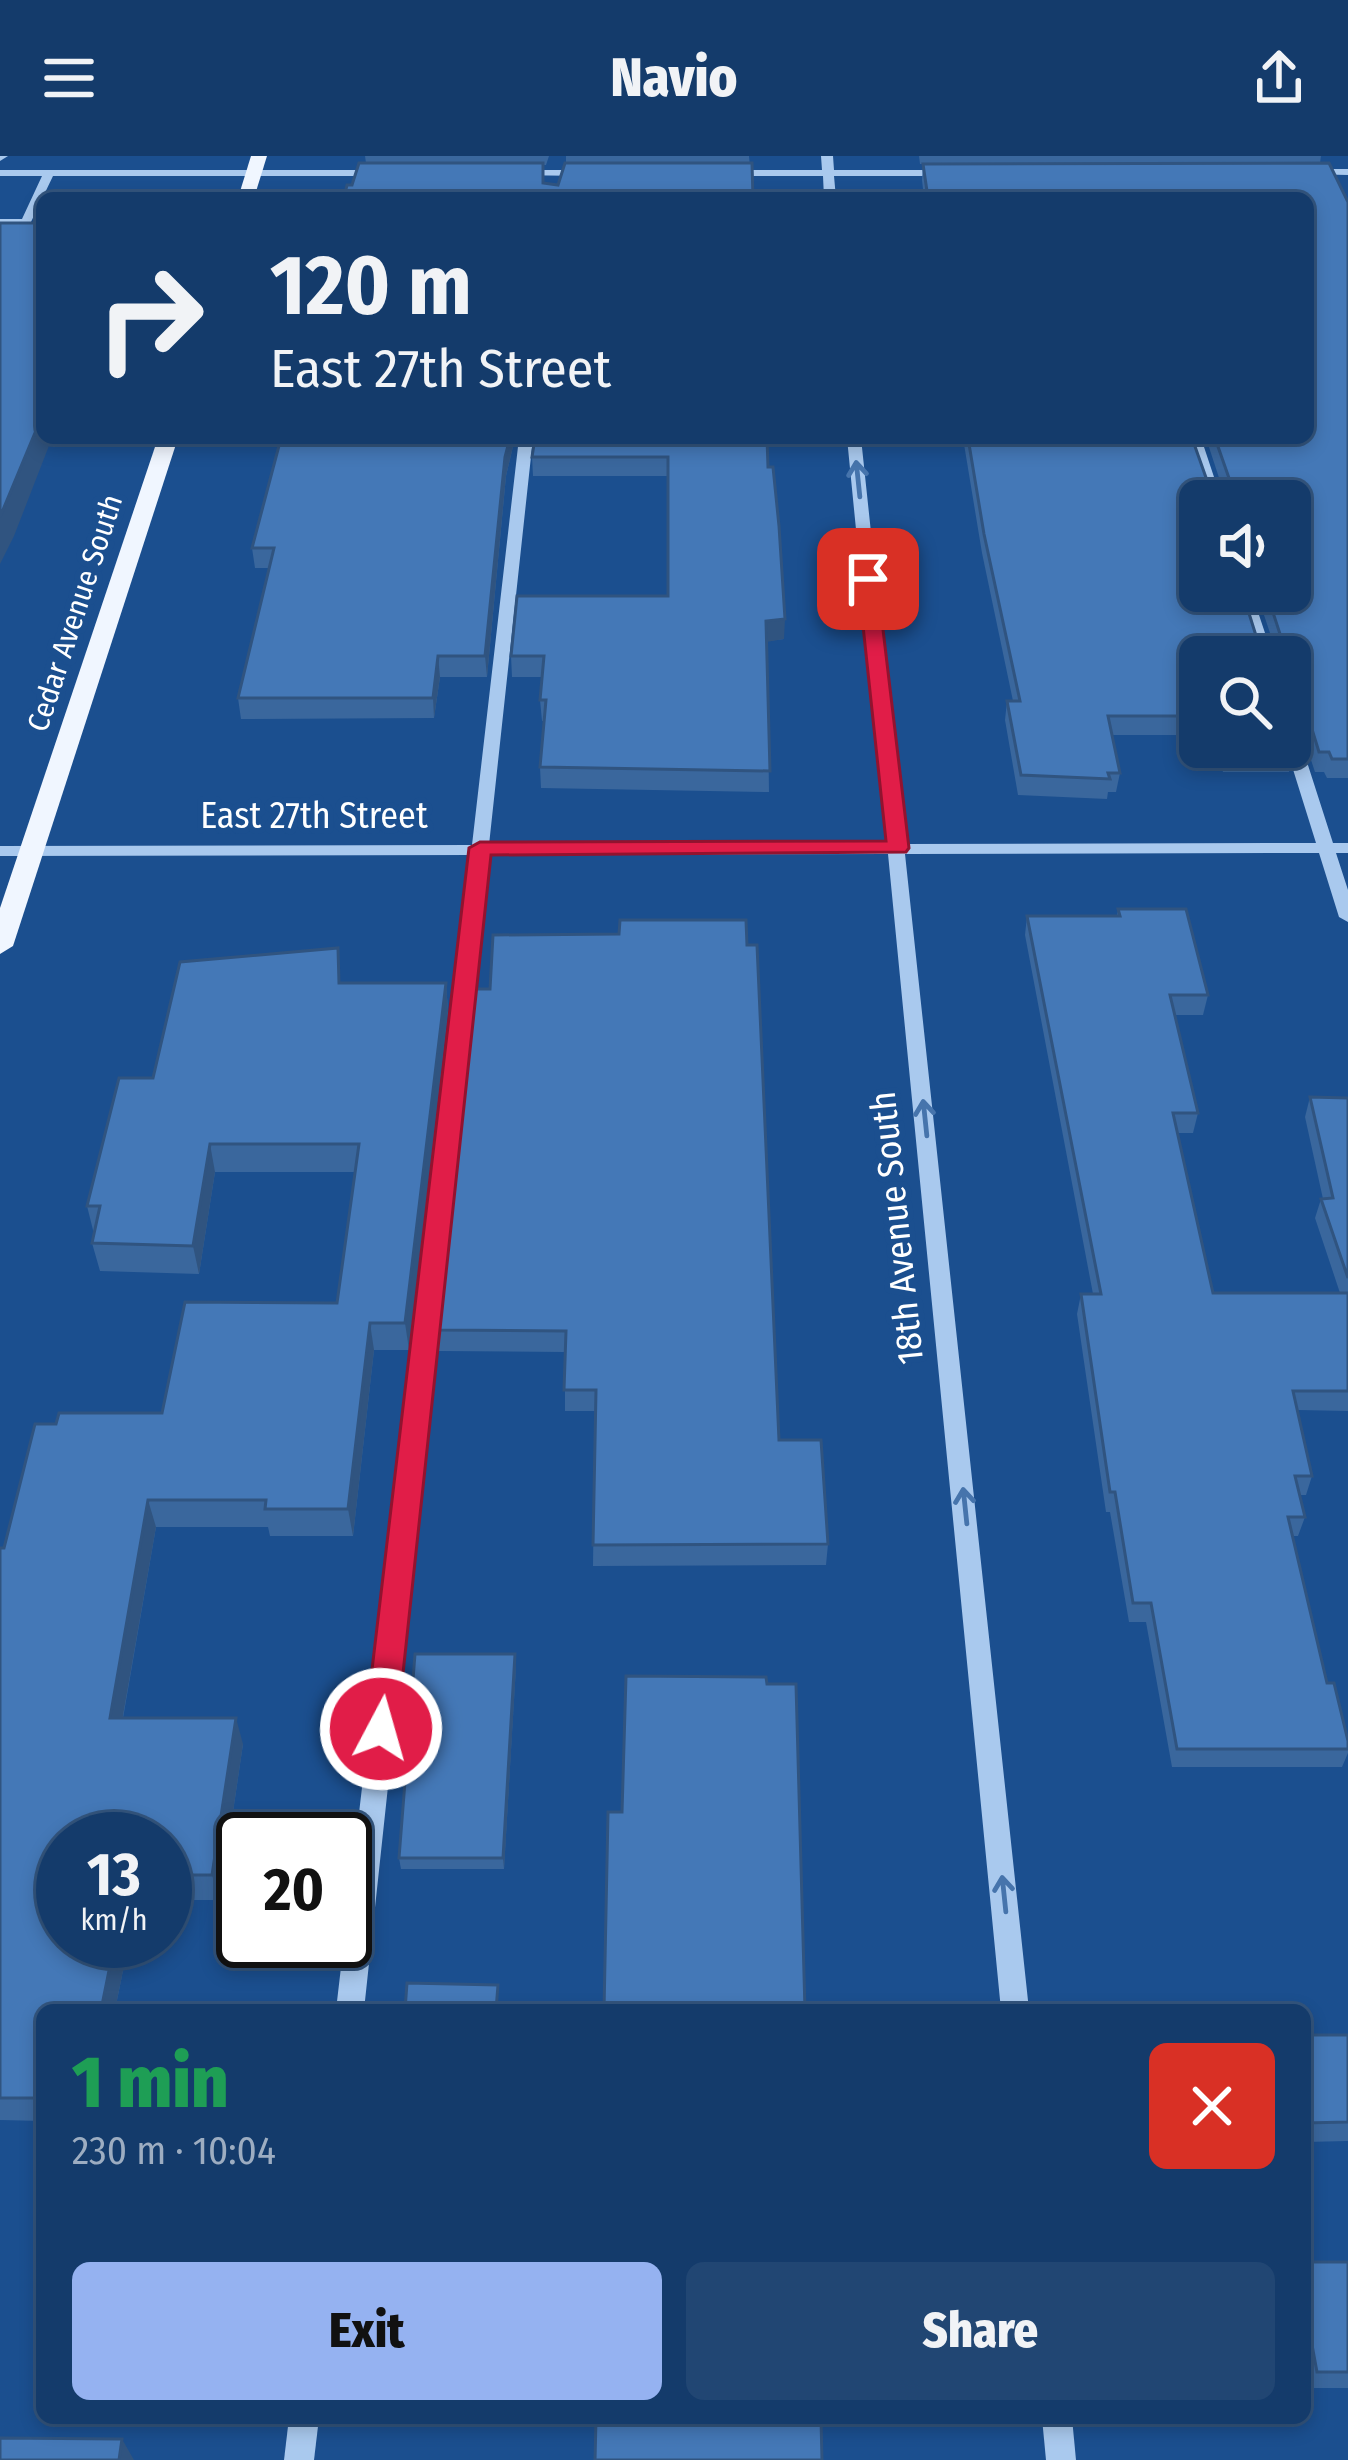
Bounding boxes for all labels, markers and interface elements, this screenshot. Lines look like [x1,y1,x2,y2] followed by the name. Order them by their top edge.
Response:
[36,45,102,111] icon: menu
[1246,45,1312,111] icon: share
[611,46,737,110] text: Navio
[270,235,472,336] text: 120 m
[72,240,228,396] icon: right
[270,337,611,401] text: East 27th Street
[846,460,869,499] one-way arrow
[1179,480,1311,768] map controls
[1179,480,1311,612] button: sound
[20,490,130,736] street label: Cedar Avenue South
[817,528,919,630] pin
[835,546,901,612] icon: arrive
[1179,636,1311,768] button: search
[200,794,428,838] street label: East 27th Street
[861,1089,933,1367] street label: 18th Avenue South
[913,1099,936,1138] one-way arrow
[953,1487,975,1526] one-way arrow
[318,1666,444,1792] position arrow
[216,1812,372,1968] speed limit sign: 20
[87,1839,141,1911] text: 13
[992,1875,1015,1914] one-way arrow
[81,1902,147,1938] text: km/h
[72,2040,229,2126] text: 1 min
[1149,2043,1275,2169] button: close
[72,2128,276,2174] text: 230 m · 10:04
[72,2262,662,2400] button: Exit
[686,2262,1275,2400] button: Share

